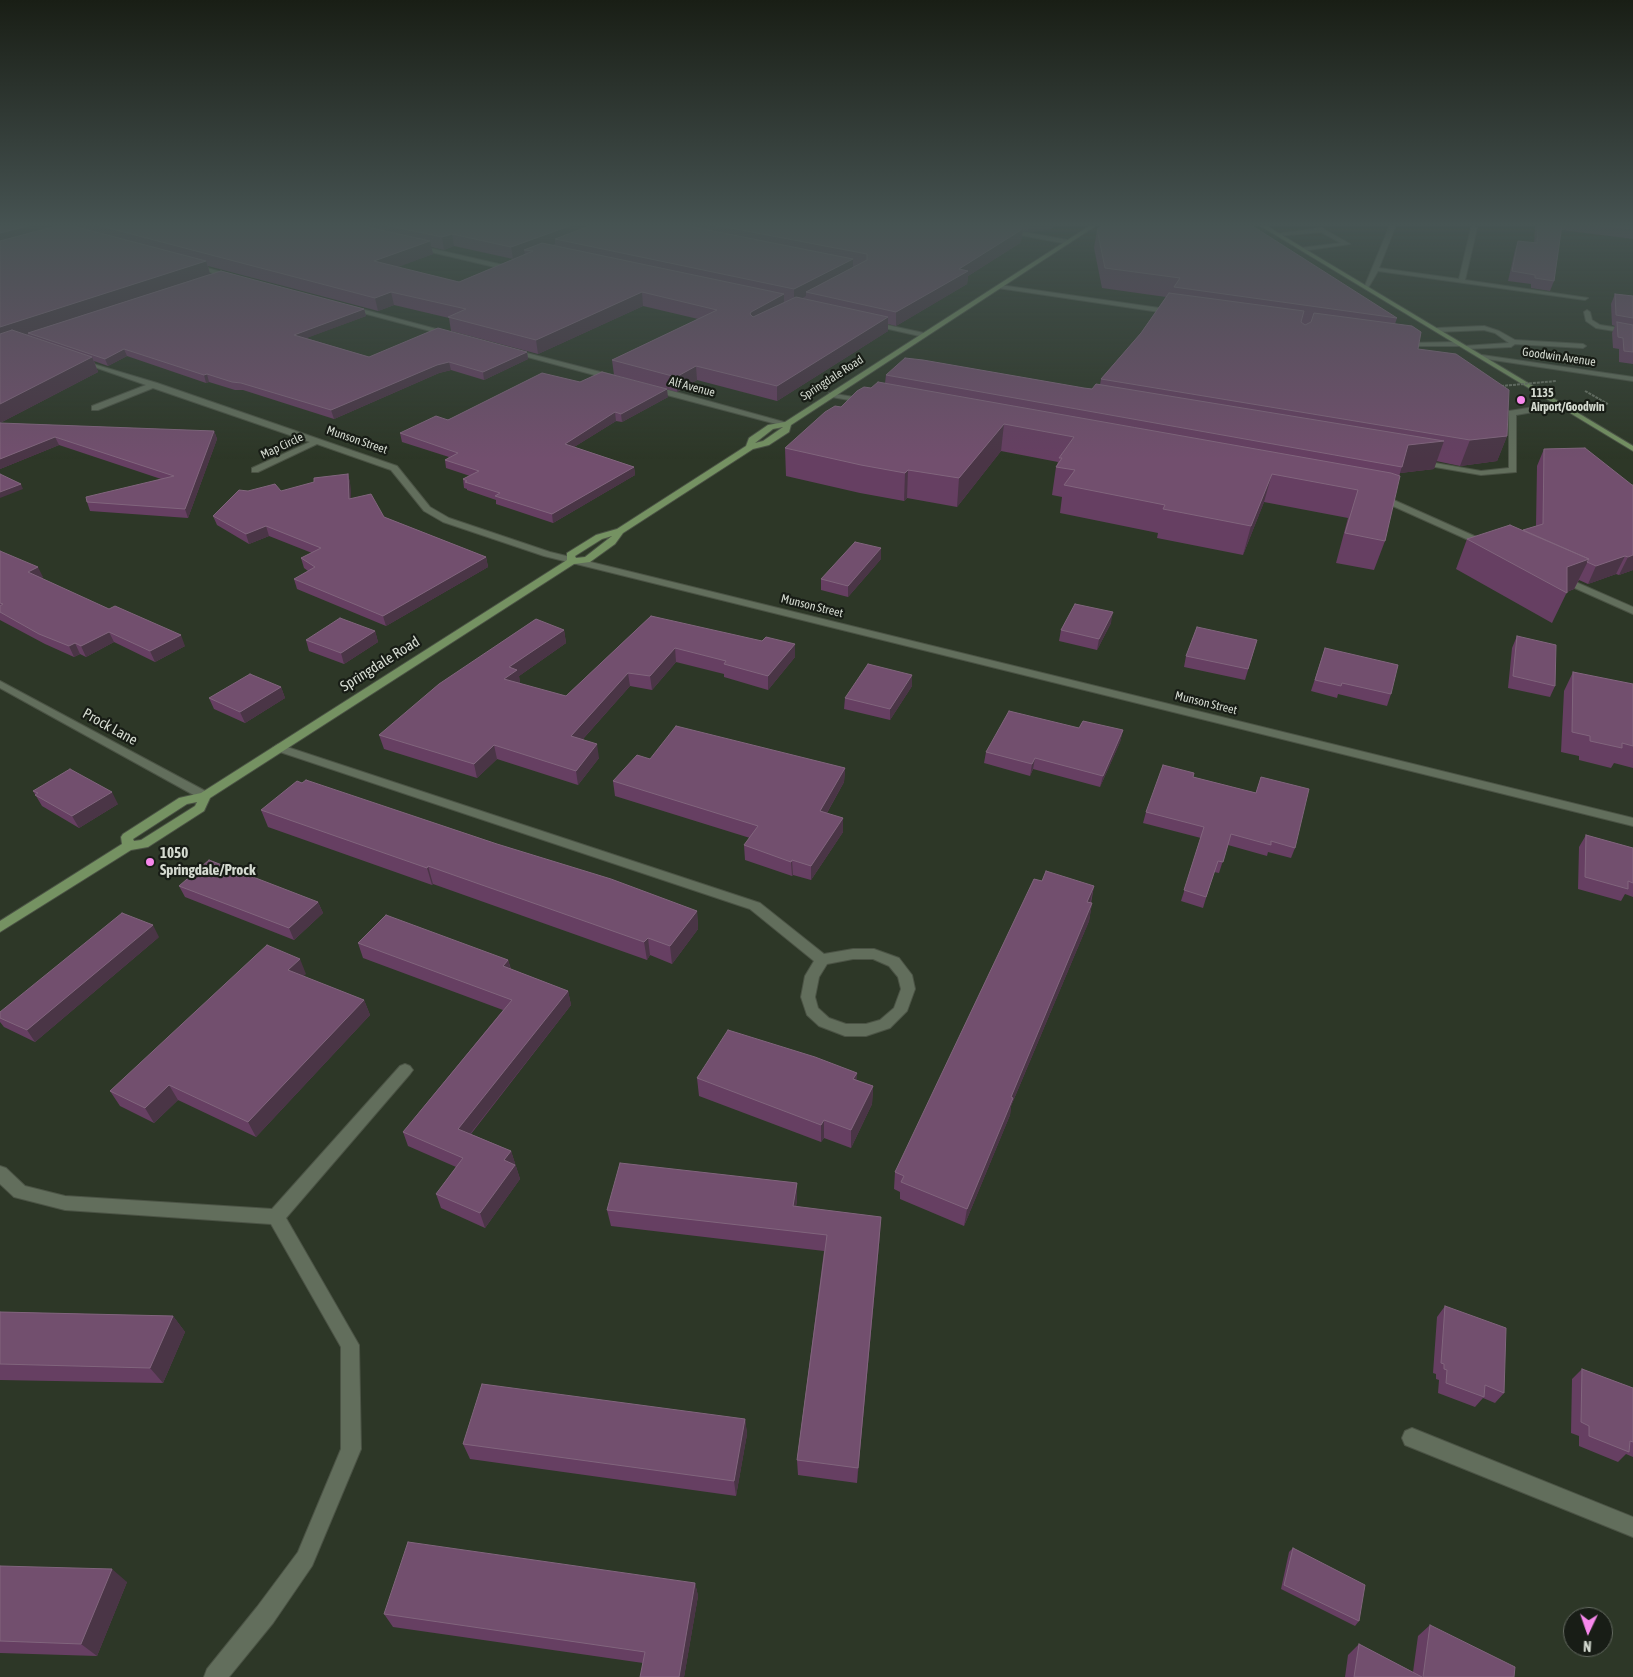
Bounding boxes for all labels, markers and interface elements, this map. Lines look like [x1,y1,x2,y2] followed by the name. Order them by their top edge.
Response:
[1521,345,1597,369] street label: Goodwin Avenue
[798,352,866,404] street label: Springdale Road
[667,374,717,400] street label: Alf Avenue
[1531,386,1605,414] place label: 1135 Airport/Goodwin
[1515,394,1527,406] marker: 1135 Airport/Goodwin
[325,423,389,457] street label: Munson Street
[258,430,306,462] street label: Map Circle
[780,591,844,621] street label: Munson Street
[337,632,423,696] street label: Springdale Road
[1174,688,1238,718] street label: Munson Street
[79,705,141,749] street label: Prock Lane
[160,844,255,879] place label: 1050 Springdale/Prock
[144,856,156,868] marker: 1050 Springdale/Prock
[1563,1607,1613,1657] north arrow
[1583,1638,1592,1654] text: N

